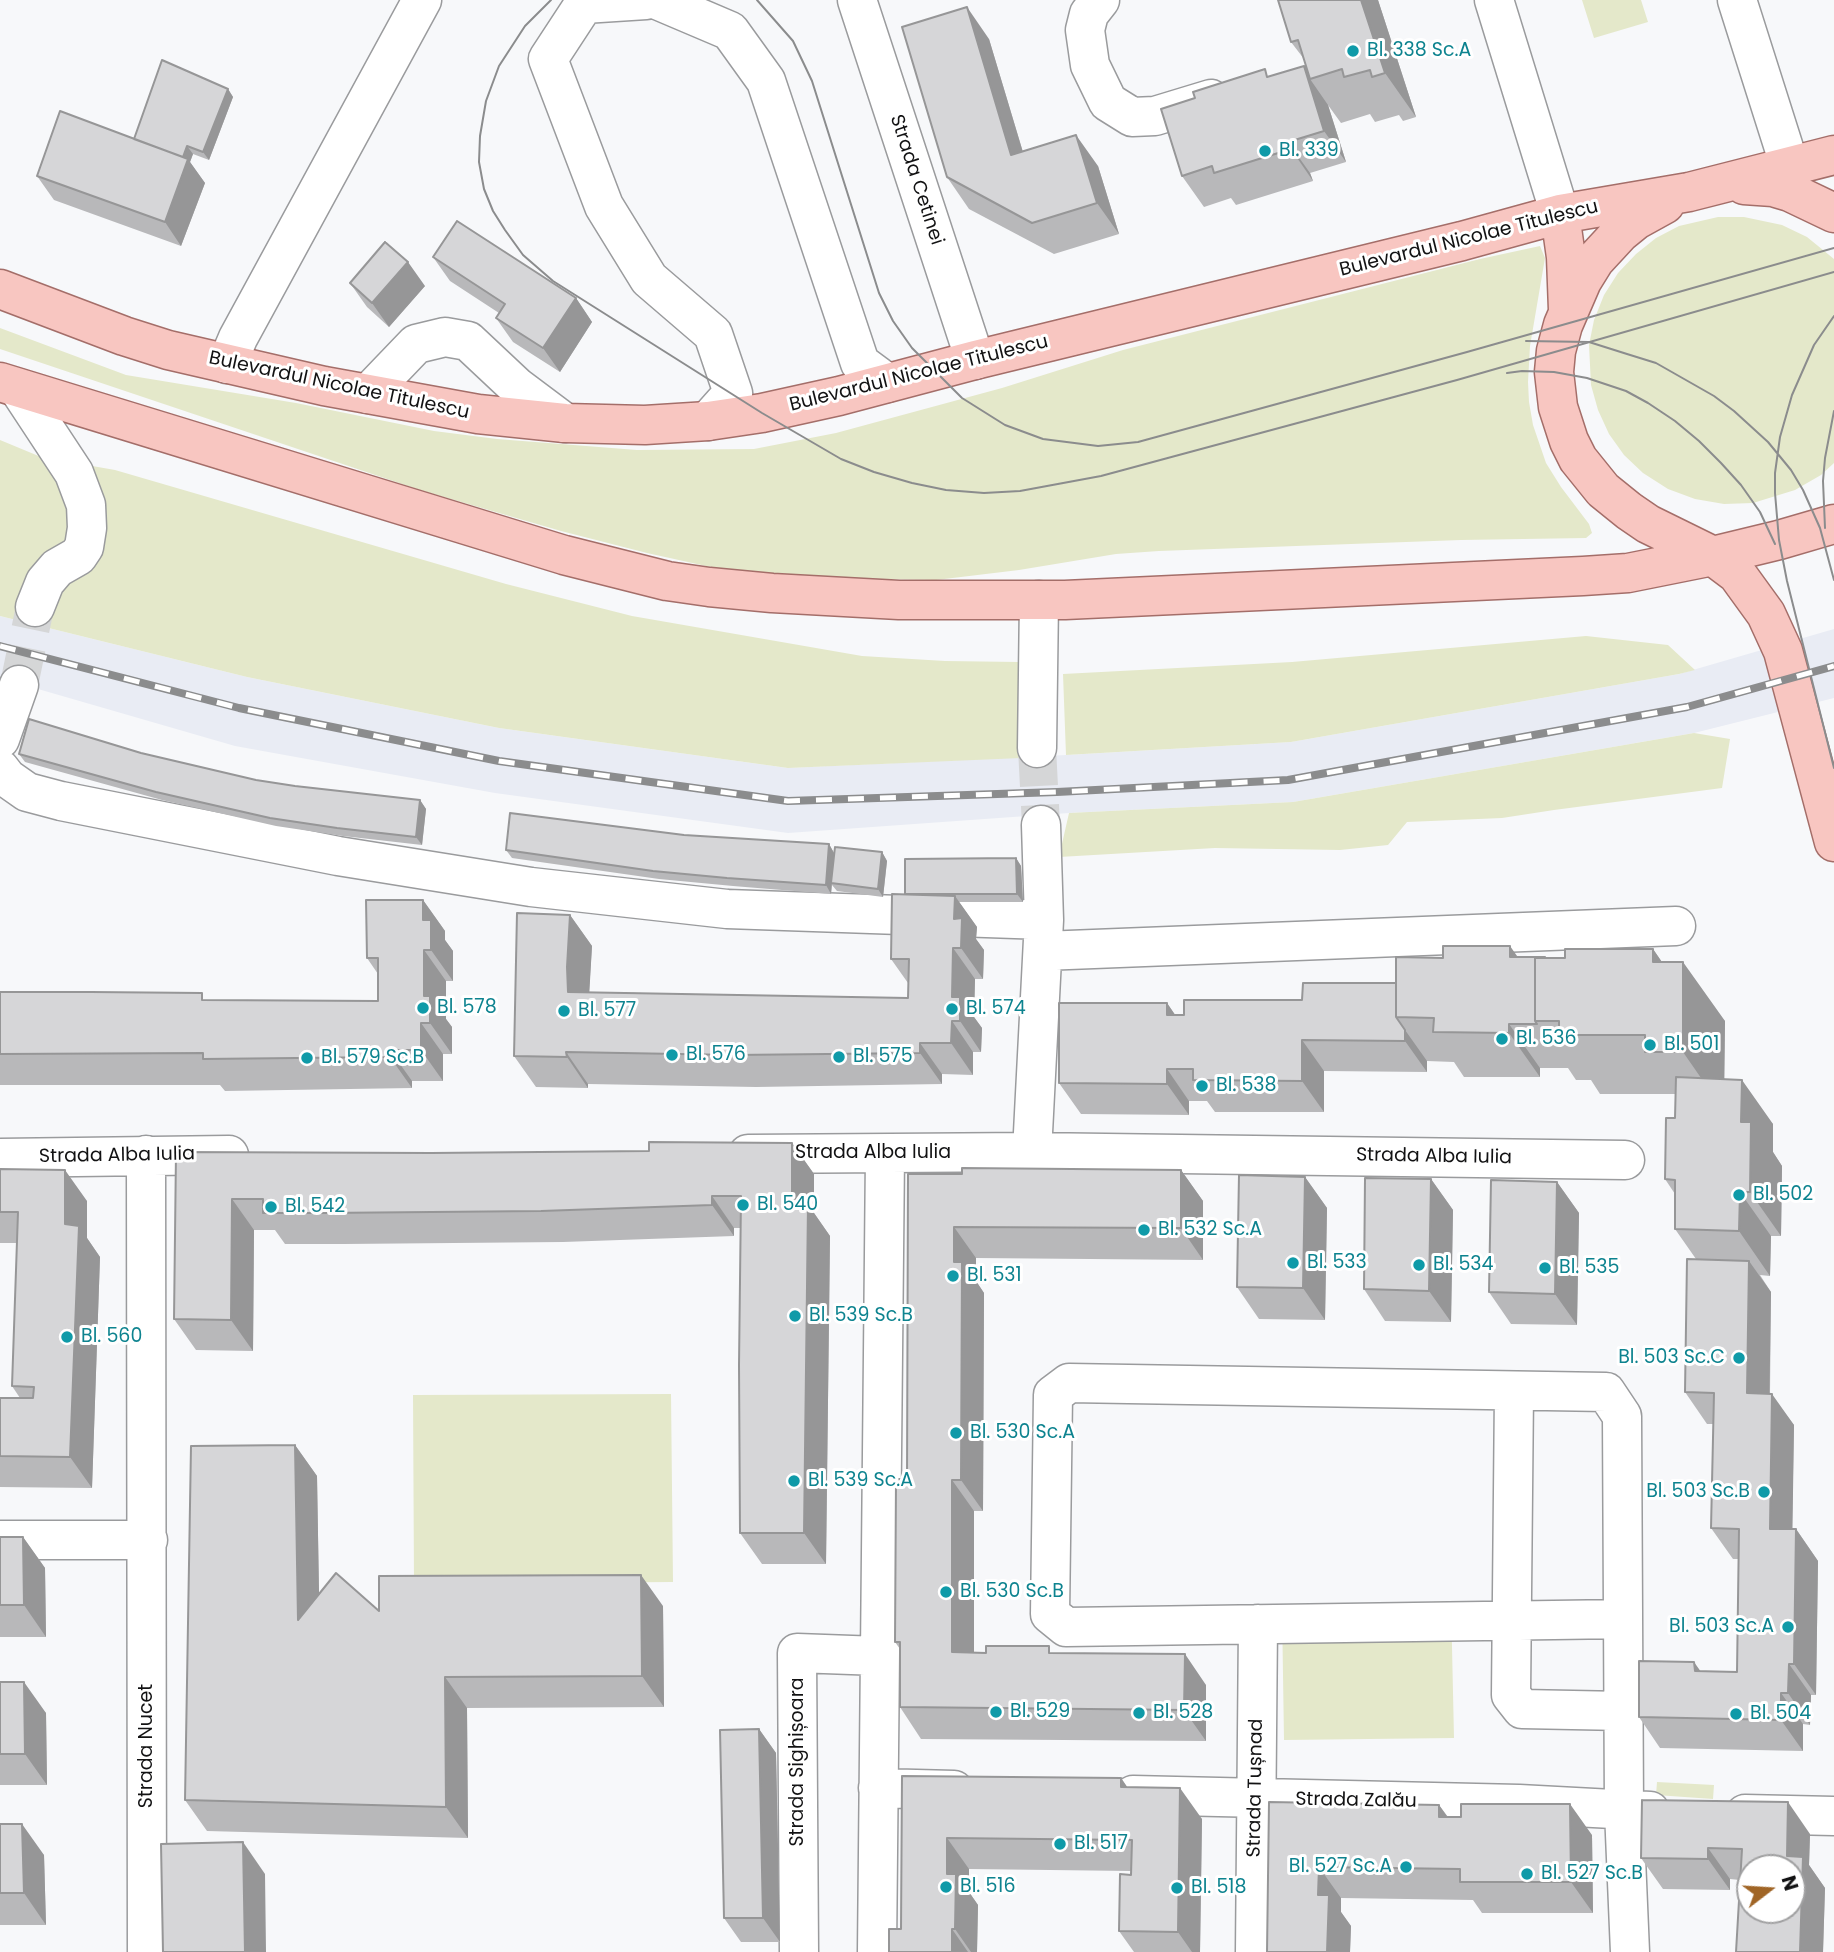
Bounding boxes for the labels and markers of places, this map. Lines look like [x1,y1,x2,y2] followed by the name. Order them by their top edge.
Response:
[1367,40,1471,62] place label: Bl. 338 Sc.A
[1345,43,1361,59] marker: Bl. 338 Sc.A
[1279,140,1339,162] place label: Bl. 339
[1257,143,1273,159] marker: Bl. 339
[437,997,497,1019] place label: Bl. 578
[966,998,1026,1020] place label: Bl. 574
[415,1000,431,1016] marker: Bl. 578
[578,1000,636,1022] place label: Bl. 577
[944,1001,960,1017] marker: Bl. 574
[556,1003,572,1019] marker: Bl. 577
[1516,1028,1577,1050] place label: Bl. 536
[1494,1031,1510,1047] marker: Bl. 536
[1664,1034,1719,1056] place label: Bl. 501
[1642,1037,1658,1053] marker: Bl. 501
[686,1044,746,1066] place label: Bl. 576
[853,1046,913,1068] place label: Bl. 575
[321,1047,424,1069] place label: Bl. 579 Sc.B
[664,1047,680,1063] marker: Bl. 576
[831,1049,847,1065] marker: Bl. 575
[299,1050,315,1066] marker: Bl. 579 Sc.B
[1216,1075,1276,1097] place label: Bl. 538
[1194,1078,1210,1094] marker: Bl. 538
[1753,1184,1813,1206] place label: Bl. 502
[1731,1187,1747,1203] marker: Bl. 502
[757,1194,818,1216] place label: Bl. 540
[285,1196,345,1218] place label: Bl. 542
[735,1197,751,1213] marker: Bl. 540
[263,1199,279,1215] marker: Bl. 542
[1158,1219,1262,1241] place label: Bl. 532 Sc.A
[1136,1222,1152,1238] marker: Bl. 532 Sc.A
[1307,1252,1367,1274] place label: Bl. 533
[1433,1254,1493,1276] place label: Bl. 534
[1285,1255,1301,1271] marker: Bl. 533
[1411,1257,1427,1273] marker: Bl. 534
[1559,1257,1619,1279] place label: Bl. 535
[1537,1260,1553,1276] marker: Bl. 535
[967,1265,1022,1287] place label: Bl. 531
[945,1268,961,1284] marker: Bl. 531
[809,1305,913,1327] place label: Bl. 539 Sc.B
[787,1308,803,1324] marker: Bl. 539 Sc.B
[81,1326,142,1348] place label: Bl. 560
[59,1329,75,1345] marker: Bl. 560
[1618,1347,1725,1369] place label: Bl. 503 Sc.C
[1731,1350,1747,1366] marker: Bl. 503 Sc.C
[970,1422,1075,1444] place label: Bl. 530 Sc.A
[948,1425,964,1441] marker: Bl. 530 Sc.A
[808,1470,913,1492] place label: Bl. 539 Sc.A
[786,1473,802,1489] marker: Bl. 539 Sc.A
[1646,1481,1750,1503] place label: Bl. 503 Sc.B
[1756,1484,1772,1500] marker: Bl. 503 Sc.B
[960,1581,1064,1603] place label: Bl. 530 Sc.B
[938,1584,954,1600] marker: Bl. 530 Sc.B
[1669,1616,1774,1638] place label: Bl. 503 Sc.A
[1780,1619,1796,1635] marker: Bl. 503 Sc.A
[1010,1701,1070,1723] place label: Bl. 529
[1153,1702,1213,1724] place label: Bl. 528
[1750,1703,1811,1725] place label: Bl. 504
[988,1704,1004,1720] marker: Bl. 529
[1131,1705,1147,1721] marker: Bl. 528
[1728,1706,1744,1722] marker: Bl. 504
[1074,1833,1128,1855] place label: Bl. 517
[1052,1836,1068,1852] marker: Bl. 517
[1289,1856,1392,1878] place label: Bl. 527 Sc.A
[1398,1859,1414,1875] marker: Bl. 527 Sc.A
[1541,1863,1643,1885] place label: Bl. 527 Sc.B
[1519,1866,1535,1882] marker: Bl. 527 Sc.B
[960,1876,1015,1898] place label: Bl. 516
[1191,1877,1246,1899] place label: Bl. 518
[938,1879,954,1895] marker: Bl. 516
[1169,1880,1185,1896] marker: Bl. 518

